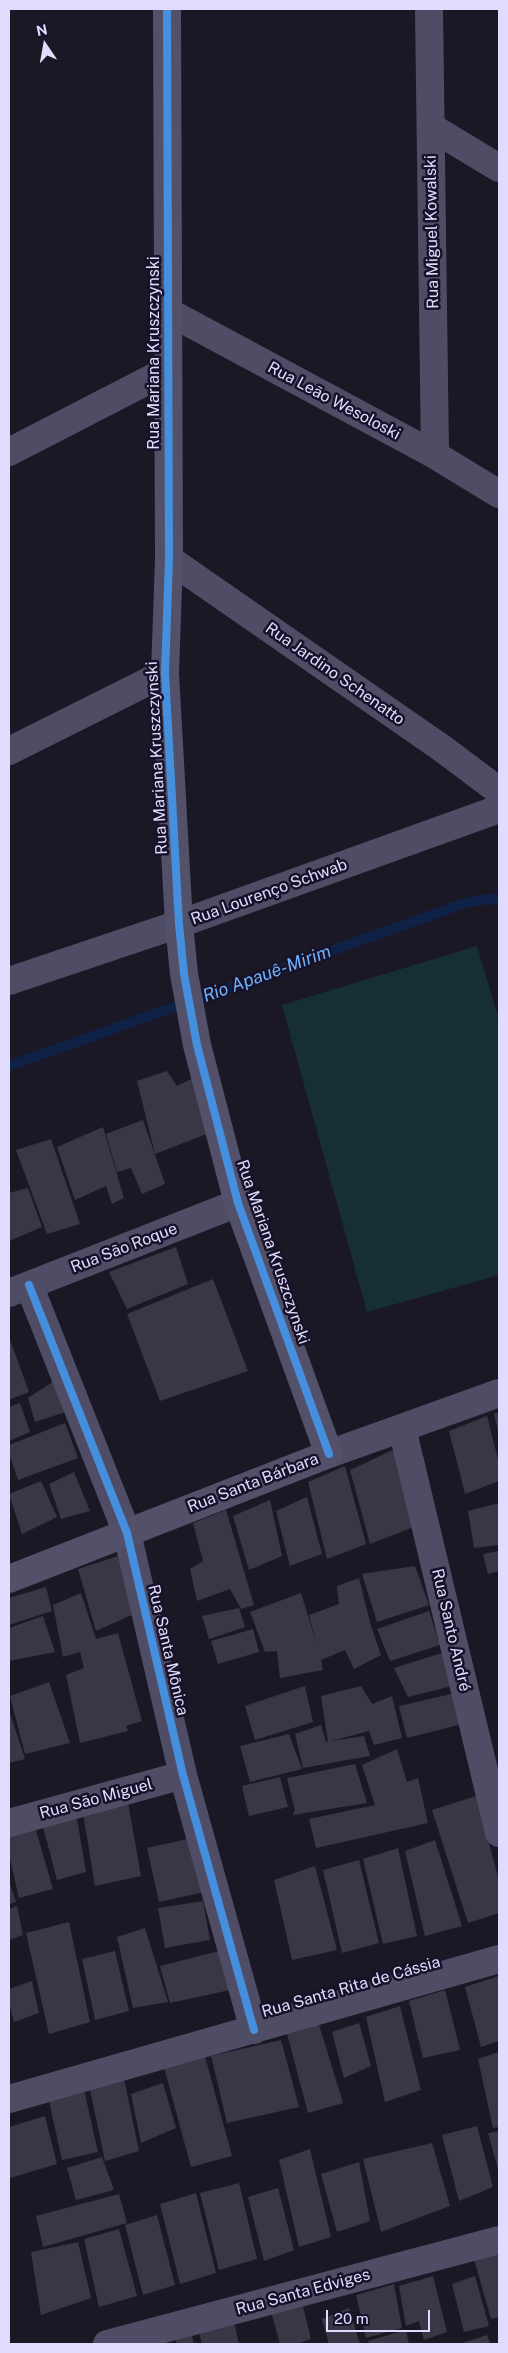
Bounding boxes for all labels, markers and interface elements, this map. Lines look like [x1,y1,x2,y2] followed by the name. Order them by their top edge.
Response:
[20,20,70,70] north arrow
[35,21,49,39] text: N
[421,155,443,309] street label: Rua Miguel Kowalski
[144,256,164,450] street label: Rua Mariana Kruszczynski
[264,358,404,444] street label: Rua Leão Wesoloski
[262,619,408,729] street label: Rua Jardino Schenatto
[142,661,172,855] street label: Rua Mariana Kruszczynski
[188,855,350,929] street label: Rua Lourenço Schwab
[200,941,334,1007] water label: Rio Apauê-Mirim
[232,1157,314,1347] street label: Rua Mariana Kruszczynski
[68,1219,180,1277] street label: Rua São Roque
[185,1449,321,1517] street label: Rua Santa Bárbara
[428,1567,474,1693] street label: Rua Santo André
[144,1583,192,1717] street label: Rua Santa Mônica
[37,1775,155,1823] street label: Rua São Miguel
[260,1952,442,2022] street label: Rua Santa Rita de Cássia
[234,2265,372,2319] street label: Rua Santa Edviges
[328,2300,432,2332] scale bar
[334,2310,369,2327] text: 20 m

